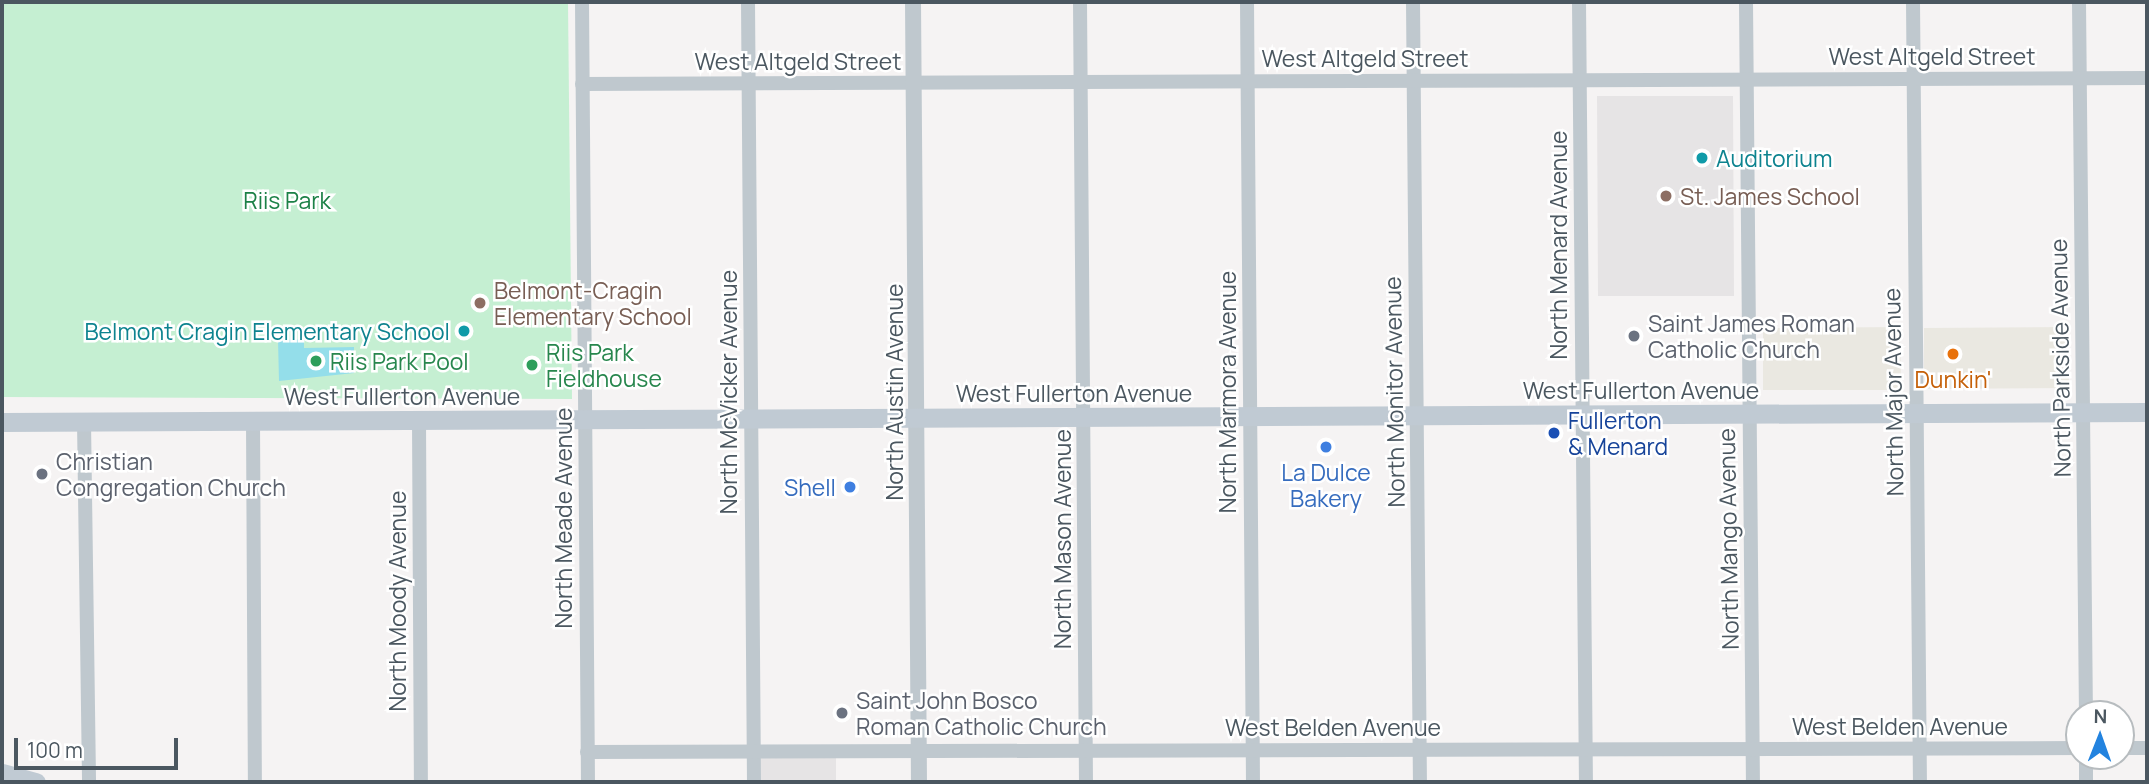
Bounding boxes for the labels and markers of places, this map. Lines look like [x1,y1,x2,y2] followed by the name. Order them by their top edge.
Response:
[1716,144,1832,172] place label: Auditorium
[1694,150,1710,166] marker: Auditorium
[1680,182,1860,210] place label: St. James School
[1658,188,1674,204] marker: St. James School
[494,276,692,330] place label: Belmont-Cragin Elementary School
[472,295,488,311] marker: Belmont-Cragin Elementary School
[1648,309,1855,363] place label: Saint James Roman Catholic Church
[84,317,450,345] place label: Belmont Cragin Elementary School
[456,323,472,339] marker: Belmont Cragin Elementary School
[1626,328,1642,344] marker: Saint James Roman Catholic Church
[546,338,662,392] place label: Riis Park Fieldhouse
[1945,346,1961,362] marker: Dunkin'
[330,347,469,375] place label: Riis Park Pool
[308,353,324,369] marker: Riis Park Pool
[524,357,540,373] marker: Riis Park Fieldhouse
[1914,365,1992,393] place label: Dunkin'
[1568,406,1668,460] place label: Fullerton & Menard
[1546,425,1562,441] marker: Fullerton & Menard
[1318,439,1334,455] marker: La Dulce Bakery
[56,447,286,501] place label: Christian Congregation Church
[1281,458,1371,512] place label: La Dulce Bakery
[34,466,50,482] marker: Christian Congregation Church
[784,473,836,501] place label: Shell
[842,479,858,495] marker: Shell
[856,686,1107,740] place label: Saint John Bosco Roman Catholic Church
[834,705,850,721] marker: Saint John Bosco Roman Catholic Church

